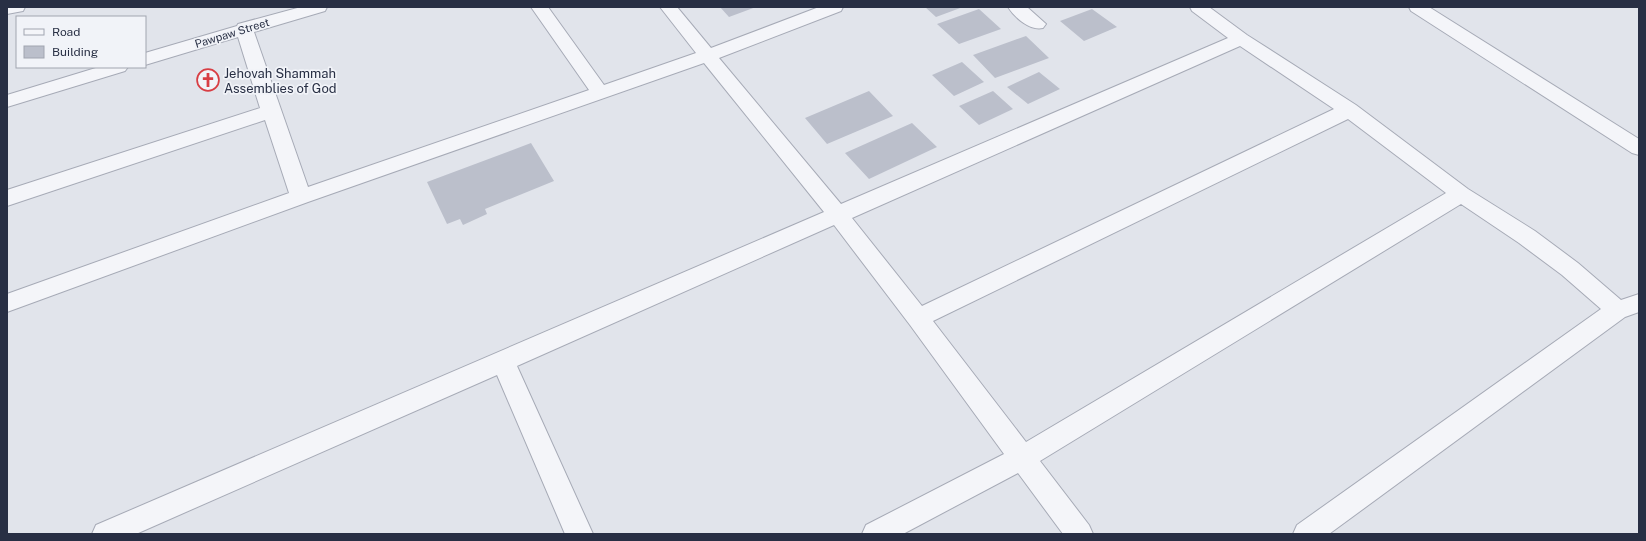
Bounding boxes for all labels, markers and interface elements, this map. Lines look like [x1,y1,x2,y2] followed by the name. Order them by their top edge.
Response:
[16,16,146,68] legend
[193,16,271,50] street label: Pawpaw Street
[52,25,80,39] text: Road
[52,45,98,59] text: Building
[224,66,337,96] place label: Jehovah Shammah Assemblies of God
[195,67,221,93] church icon: Jehovah Shammah Assemblies of God

